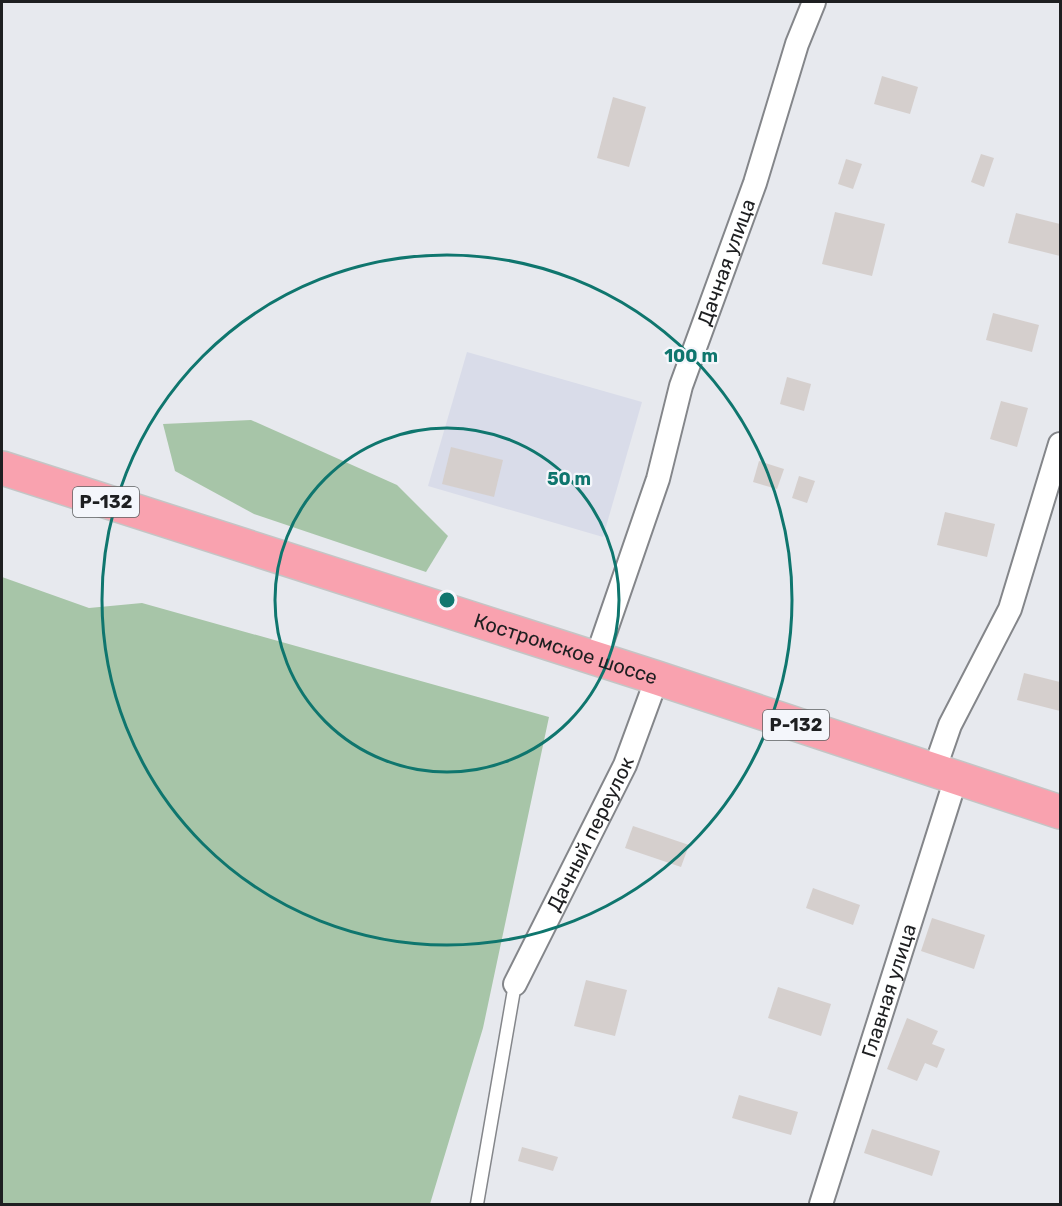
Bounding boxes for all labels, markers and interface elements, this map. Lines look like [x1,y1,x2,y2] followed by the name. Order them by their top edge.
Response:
[692,196,760,329] street label: Дачная улица
[664,345,718,367] text: 100 m
[547,468,591,490] text: 50 m
[73,487,139,517] road number: Р-132
[437,590,457,610] centre of rings
[471,608,661,689] street label: Костромское шоссе
[763,710,829,740] road number: Р-132
[542,753,639,915] street label: Дачный переулок
[856,921,921,1060] street label: Главная улица

